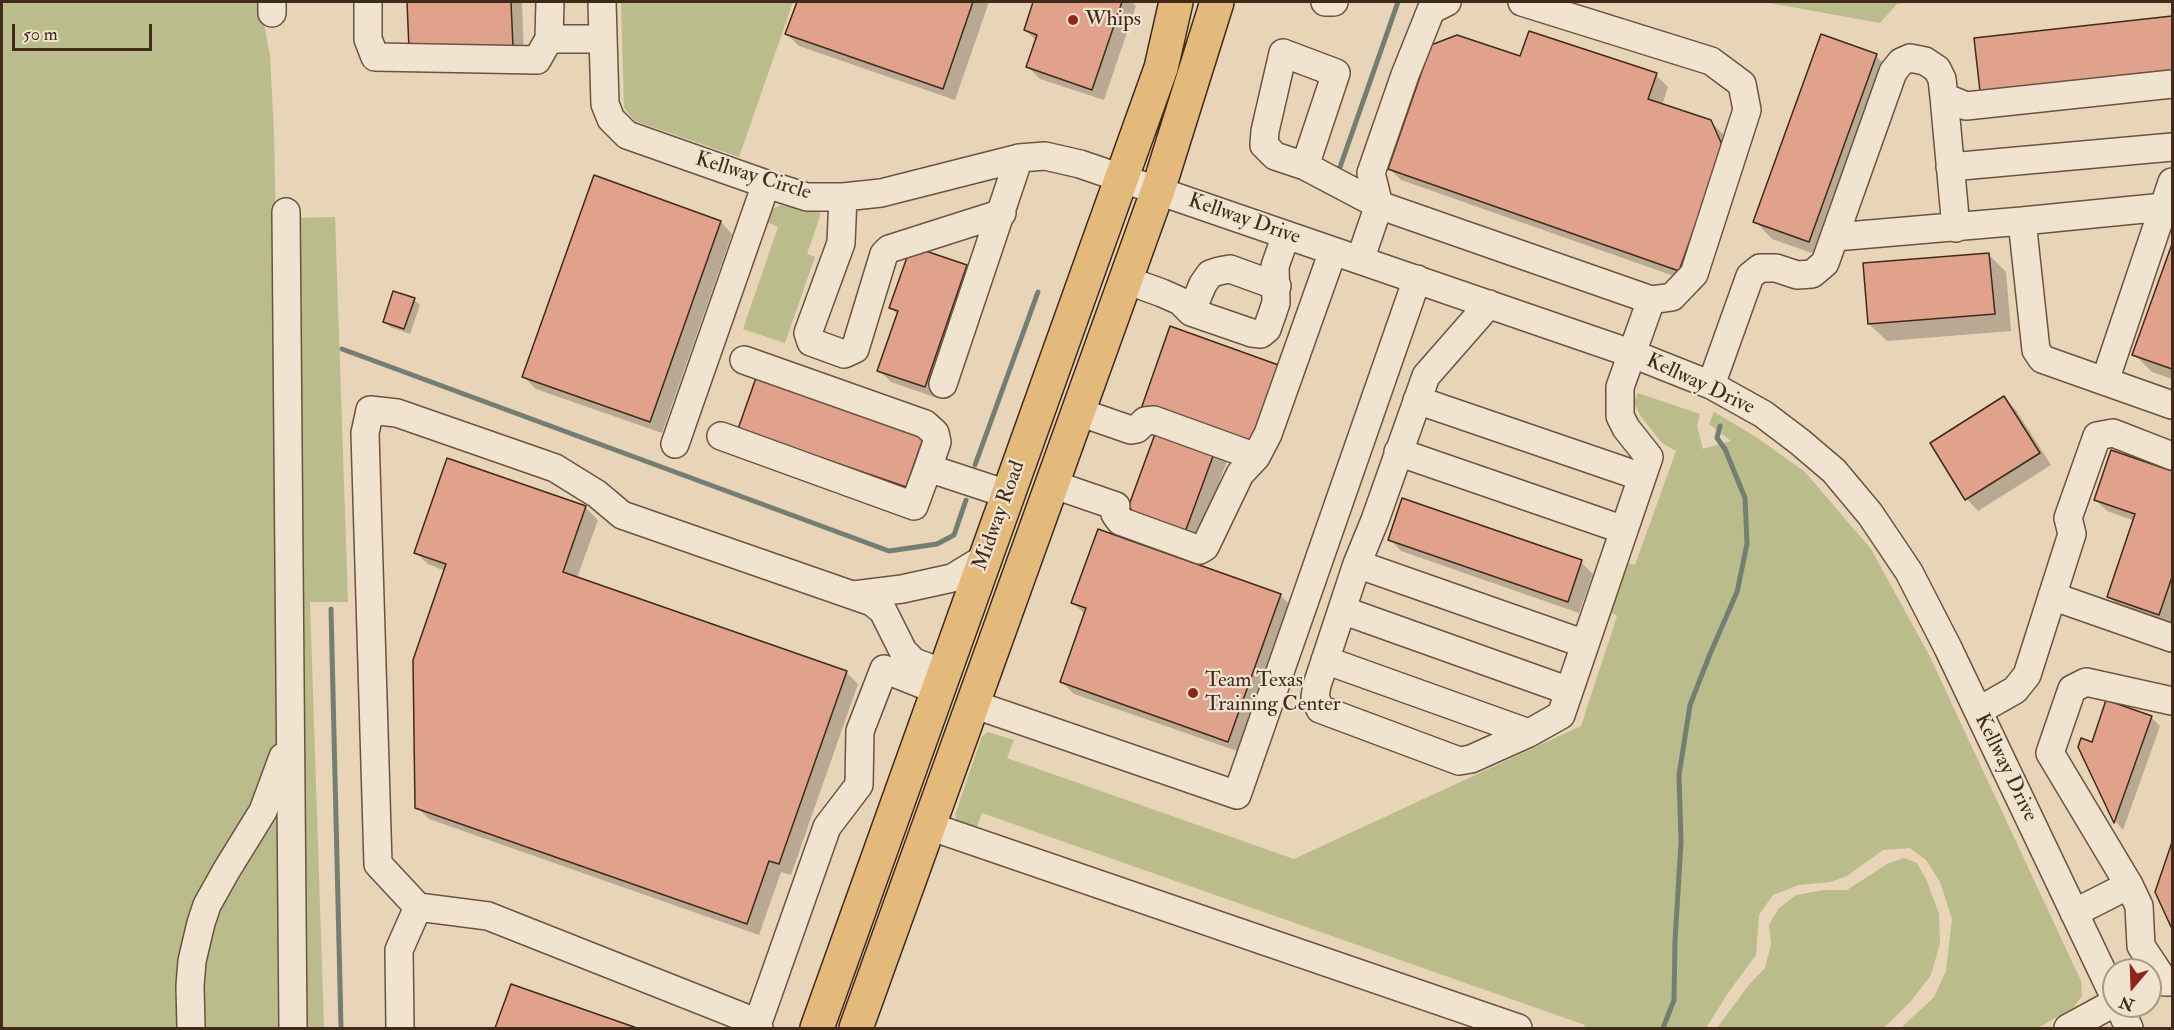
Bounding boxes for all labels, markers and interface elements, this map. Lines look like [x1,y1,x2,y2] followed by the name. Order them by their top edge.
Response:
[1085,7,1141,33] place label: Whips
[15,12,154,50] scale bar
[1066,13,1080,27] marker: Whips
[23,23,58,46] text: 50 m
[692,147,814,207] street label: Kellway Circle
[1185,189,1303,251] street label: Kellway Drive
[1642,349,1758,421] street label: Kellway Drive
[969,458,1031,574] street label: Midway Road
[1205,668,1341,718] place label: Team Texas Training Center
[1186,686,1200,700] marker: Team Texas Training Center
[1968,710,2042,826] street label: Kellway Drive
[2102,958,2162,1018] north arrow
[2117,991,2137,1015] text: N

